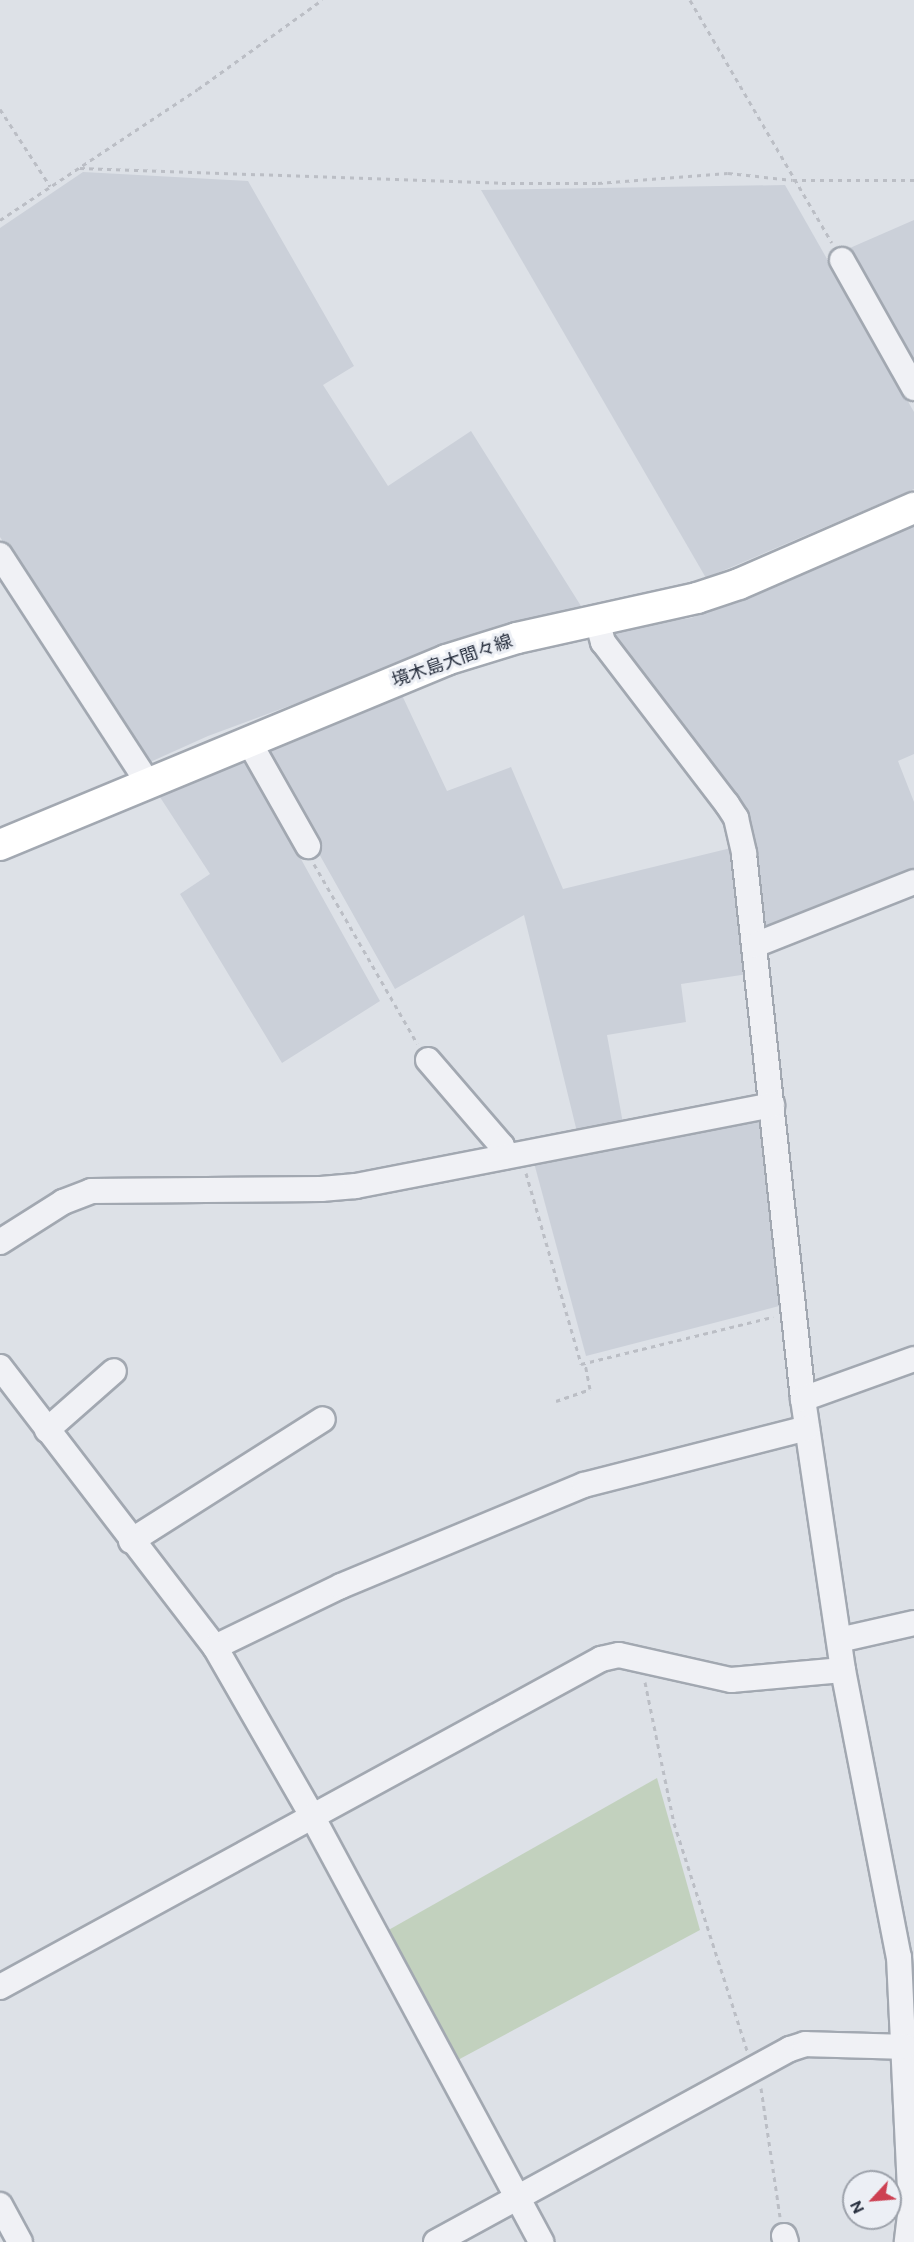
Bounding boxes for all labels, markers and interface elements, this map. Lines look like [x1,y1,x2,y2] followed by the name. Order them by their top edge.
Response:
[389,630,515,692] street label: 境木島大間々線
[842,2170,902,2230] north arrow
[845,2197,869,2217] text: N

